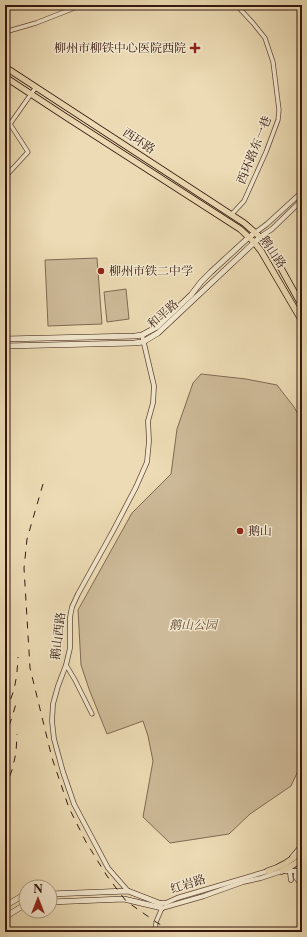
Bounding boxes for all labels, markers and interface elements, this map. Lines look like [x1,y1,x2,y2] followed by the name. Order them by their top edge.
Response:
[54,40,186,55] place label: 柳州市柳铁中心医院西院
[189,42,201,54] marker: 柳州市柳铁中心医院西院
[233,114,274,186] street label: 西环路东一巷
[120,124,158,157] street label: 西环路
[257,233,290,271] street label: 鹅山路
[109,263,193,278] place label: 柳州市铁二中学
[96,266,106,276] marker: 柳州市铁二中学
[144,296,181,331] street label: 和平路
[248,523,272,538] place label: 鹅山
[235,526,245,536] marker: 鹅山
[47,611,68,661] street label: 鹅山西路
[169,617,219,632] park label: 鹅山公园
[168,871,207,896] street label: 红岩路
[18,879,58,919] north arrow
[33,882,43,896] text: N

